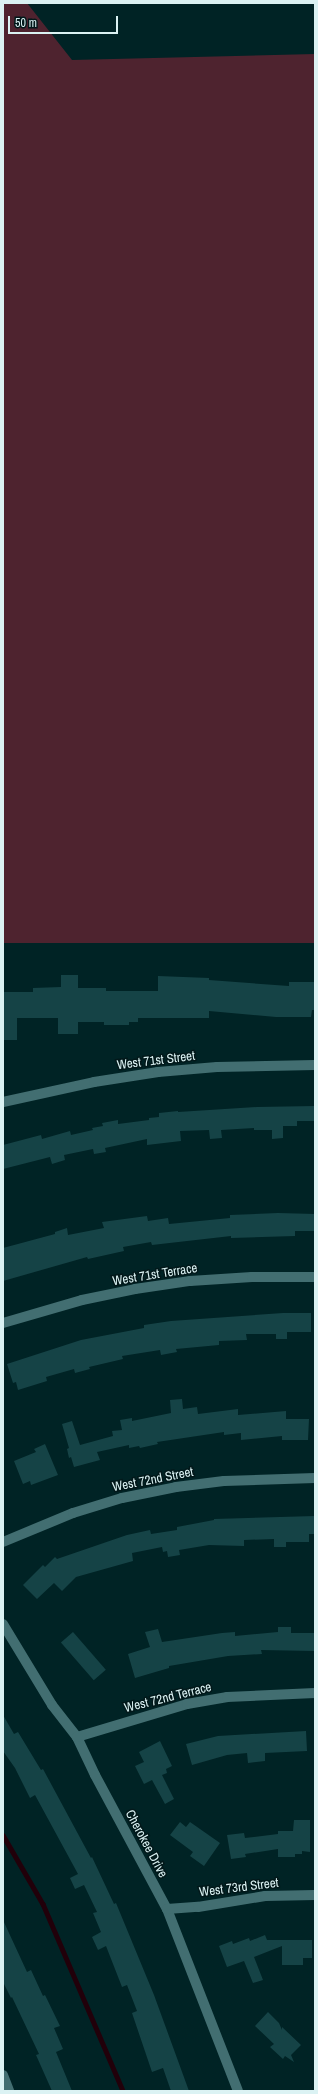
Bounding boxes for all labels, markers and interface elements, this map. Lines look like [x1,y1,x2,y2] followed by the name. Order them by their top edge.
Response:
[10,8,120,34] scale bar
[15,15,37,31] text: 50 m
[116,1048,196,1074] street label: West 71st Street
[111,1261,199,1289] street label: West 71st Terrace
[111,1465,195,1495] street label: West 72nd Street
[123,1680,213,1716] street label: West 72nd Terrace
[122,1807,170,1881] street label: Cherokee Drive
[198,1875,280,1901] street label: West 73rd Street

